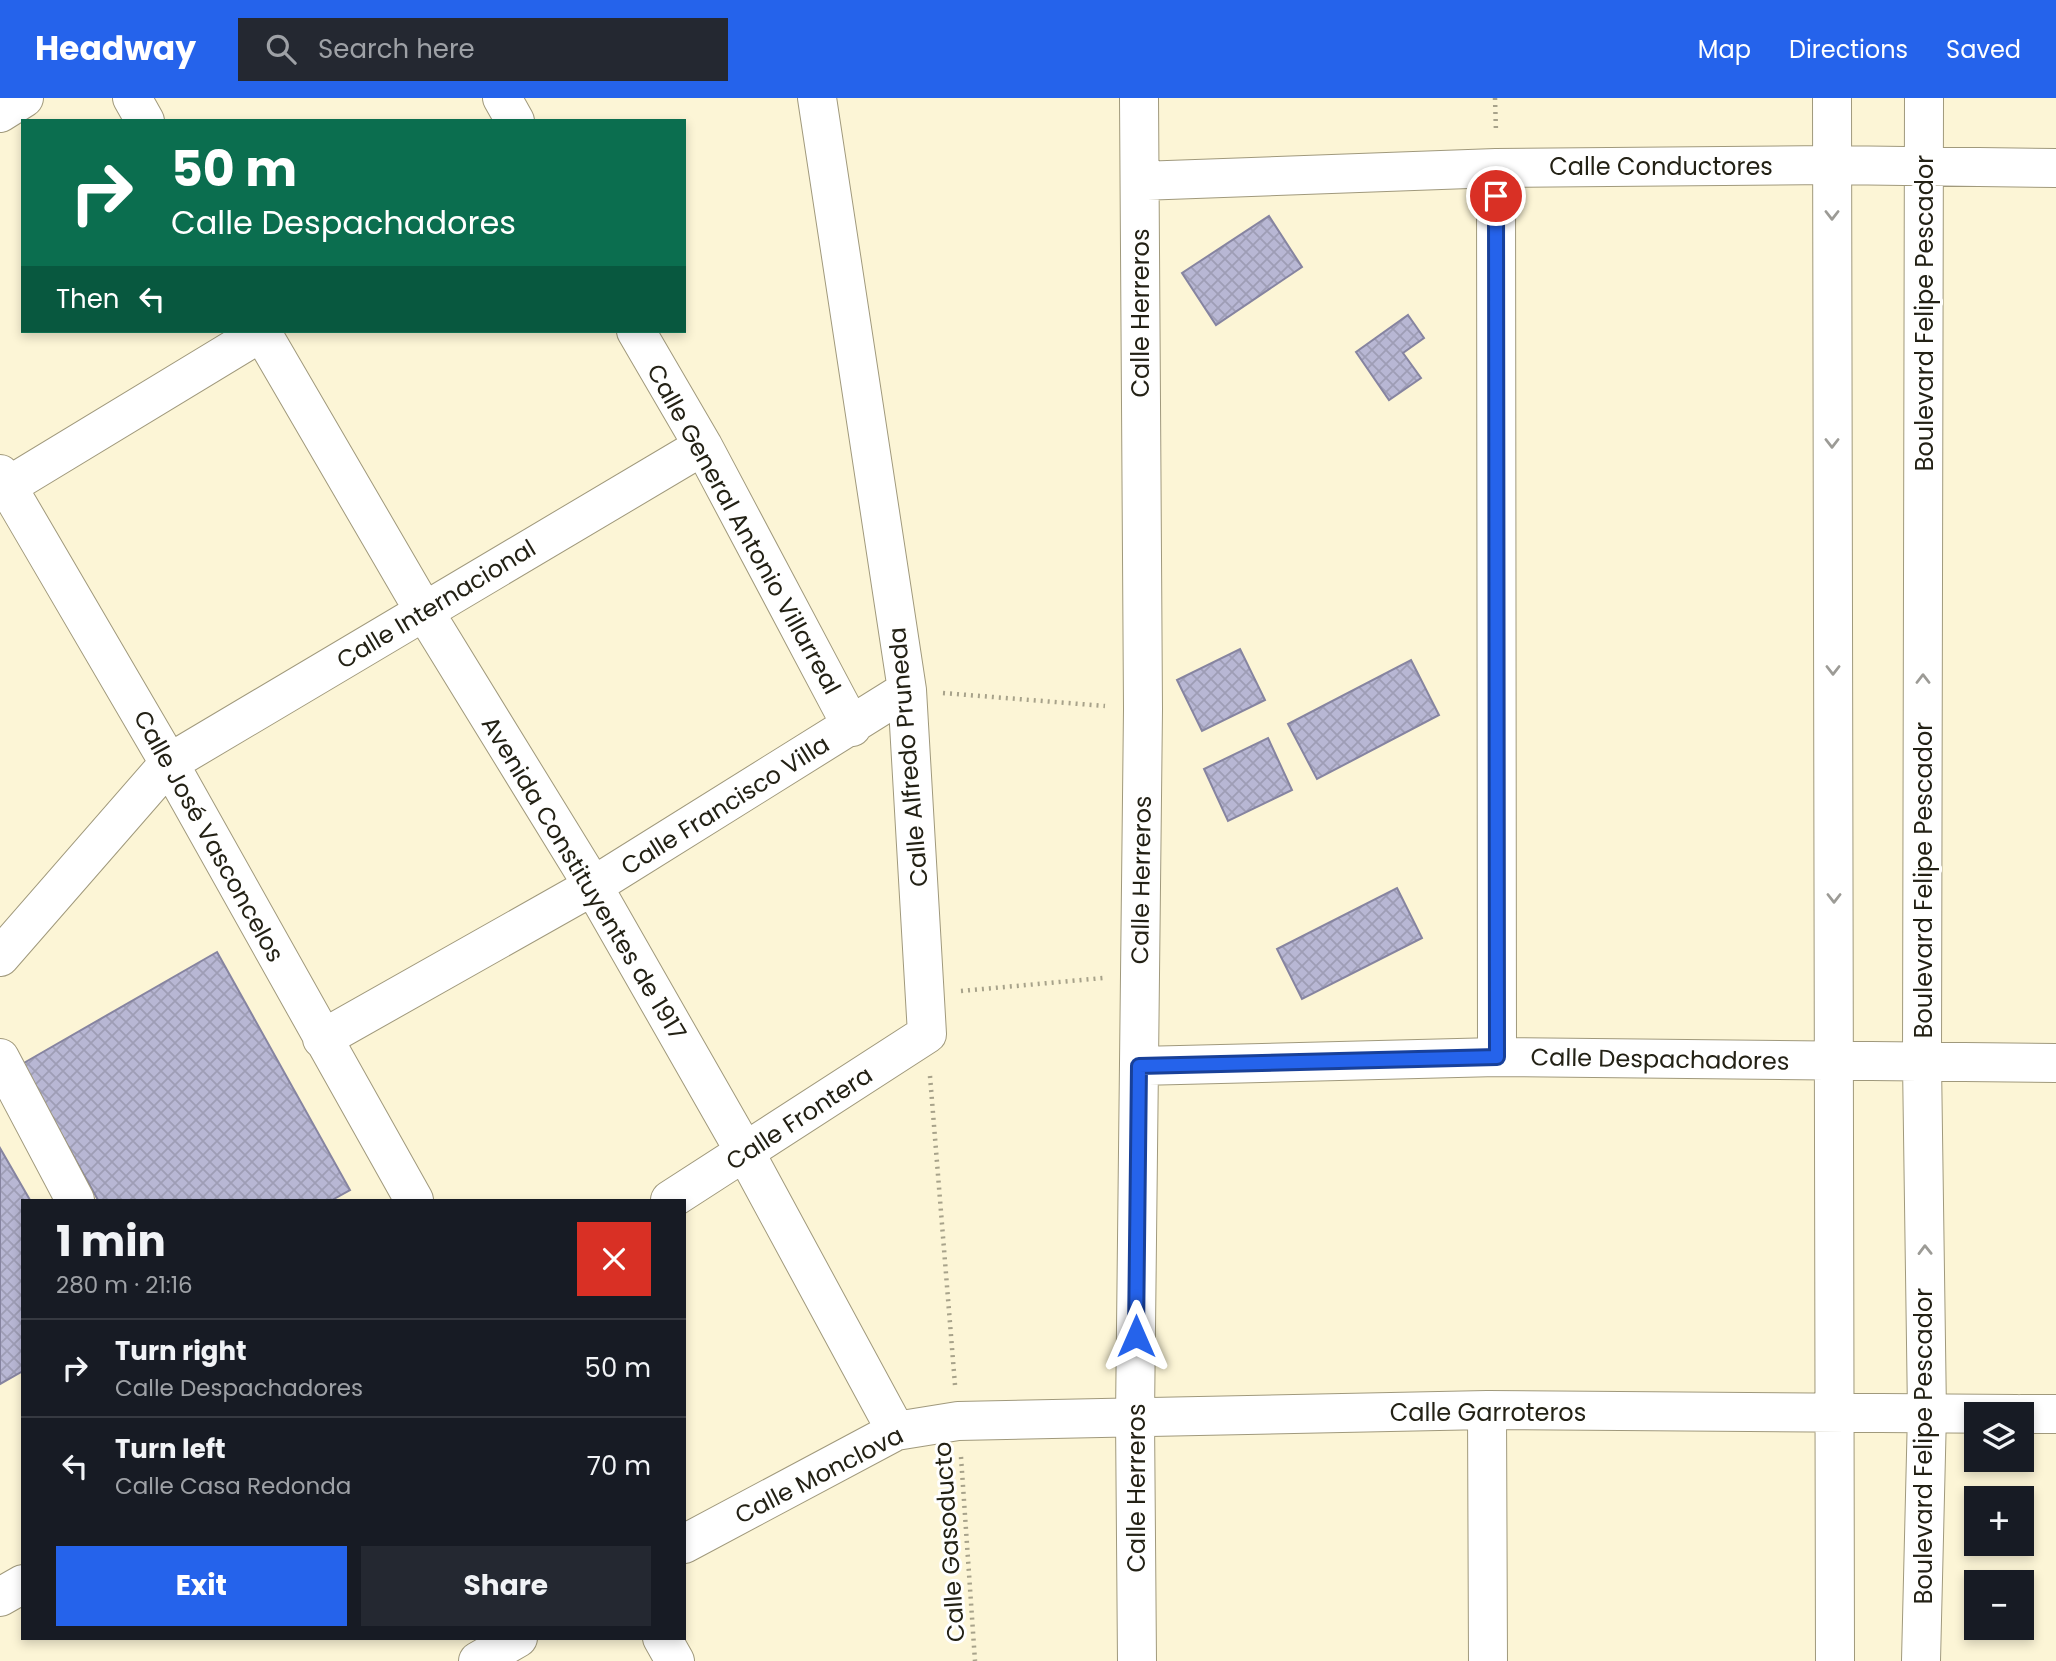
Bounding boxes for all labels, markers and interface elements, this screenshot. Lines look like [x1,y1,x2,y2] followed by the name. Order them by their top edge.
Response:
[238,18,728,81] search box
[35,25,196,72] text: Headway
[262,30,300,68] icon: search
[318,31,475,67] text: Search here
[1698,33,1751,66] text: Map
[1789,33,1908,66] text: Directions
[1946,33,2021,66] text: Saved
[171,135,297,203] text: 50 m
[56,147,147,238] icon: right
[1549,150,1773,183] street label: Calle Conductores
[1908,155,1941,471] street label: Boulevard Felipe Pescador
[1466,166,1526,226] pin
[1477,177,1515,215] icon: arrive
[171,200,516,245] text: Calle Despachadores
[1824,210,1840,221] one-way arrow
[1124,229,1157,397] street label: Calle Herreros
[133,280,171,318] icon: left
[56,281,119,317] text: Then
[639,358,849,700] street label: Calle General Antonio Villarreal
[1824,438,1840,448] one-way arrow
[330,532,542,676] street label: Calle Internacional
[880,626,936,888] street label: Calle Alfredo Pruneda
[1825,665,1841,676] one-way arrow
[1915,674,1931,684] one-way arrow
[126,704,292,968] street label: Calle José Vasconcelos
[474,710,694,1046] street label: Avenida Constituyentes de 1917
[1907,722,1940,1038] street label: Boulevard Felipe Pescador
[614,727,836,883] street label: Calle Francisco Villa
[1123,795,1159,965] street label: Calle Herreros
[1826,893,1842,903] one-way arrow
[1530,1040,1790,1078] street label: Calle Despachadores
[719,1058,879,1178] street label: Calle Frontera
[56,1212,166,1271] text: 1 min
[577,1222,651,1296] button: close
[1917,1244,1932,1255] one-way arrow
[56,1269,193,1301] text: 280 m · 21:16
[1907,1288,1940,1604] street label: Boulevard Felipe Pescador
[1099,1299,1173,1373] position arrow
[115,1333,247,1369] text: Turn right
[56,1349,94,1387] icon: right
[585,1350,651,1386] text: 50 m
[115,1372,363,1404] text: Calle Despachadores
[1390,1396,1586,1429] street label: Calle Garroteros
[1964,1402,2034,1640] map controls
[1964,1402,2034,1472] button: layers
[1120,1404,1153,1572] street label: Calle Herreros
[729,1418,909,1532] street label: Calle Monclova
[115,1431,226,1467] text: Turn left
[926,1441,972,1643] street label: Calle Gasoducto
[56,1447,94,1485] icon: left
[587,1448,651,1484] text: 70 m
[115,1470,351,1502] text: Calle Casa Redonda
[1964,1486,2034,1556] button: +
[56,1546,347,1626] button: Exit
[361,1546,651,1626] button: Share
[1964,1570,2034,1640] button: −

